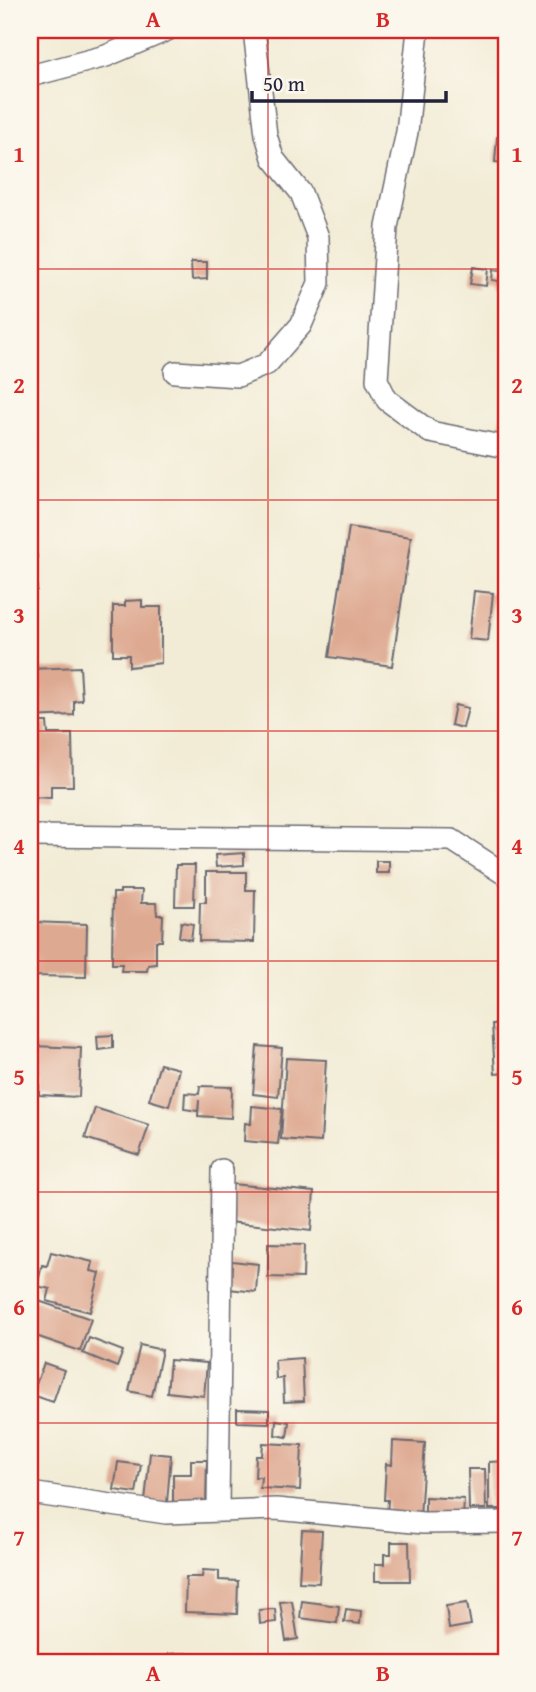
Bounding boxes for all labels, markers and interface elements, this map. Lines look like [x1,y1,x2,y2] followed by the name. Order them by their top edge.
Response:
[146,2,161,35] text: A
[376,2,390,35] text: B
[252,60,447,104] scale bar
[263,68,305,99] text: 50 m
[13,137,25,170] text: 1
[511,137,523,170] text: 1
[13,368,25,401] text: 2
[511,368,523,401] text: 2
[13,598,25,631] text: 3
[511,598,523,631] text: 3
[13,829,25,862] text: 4
[511,829,523,862] text: 4
[13,1060,25,1093] text: 5
[511,1060,523,1093] text: 5
[13,1290,25,1323] text: 6
[511,1290,523,1323] text: 6
[13,1521,25,1554] text: 7
[511,1521,523,1554] text: 7
[146,1656,161,1689] text: A
[376,1656,390,1689] text: B

